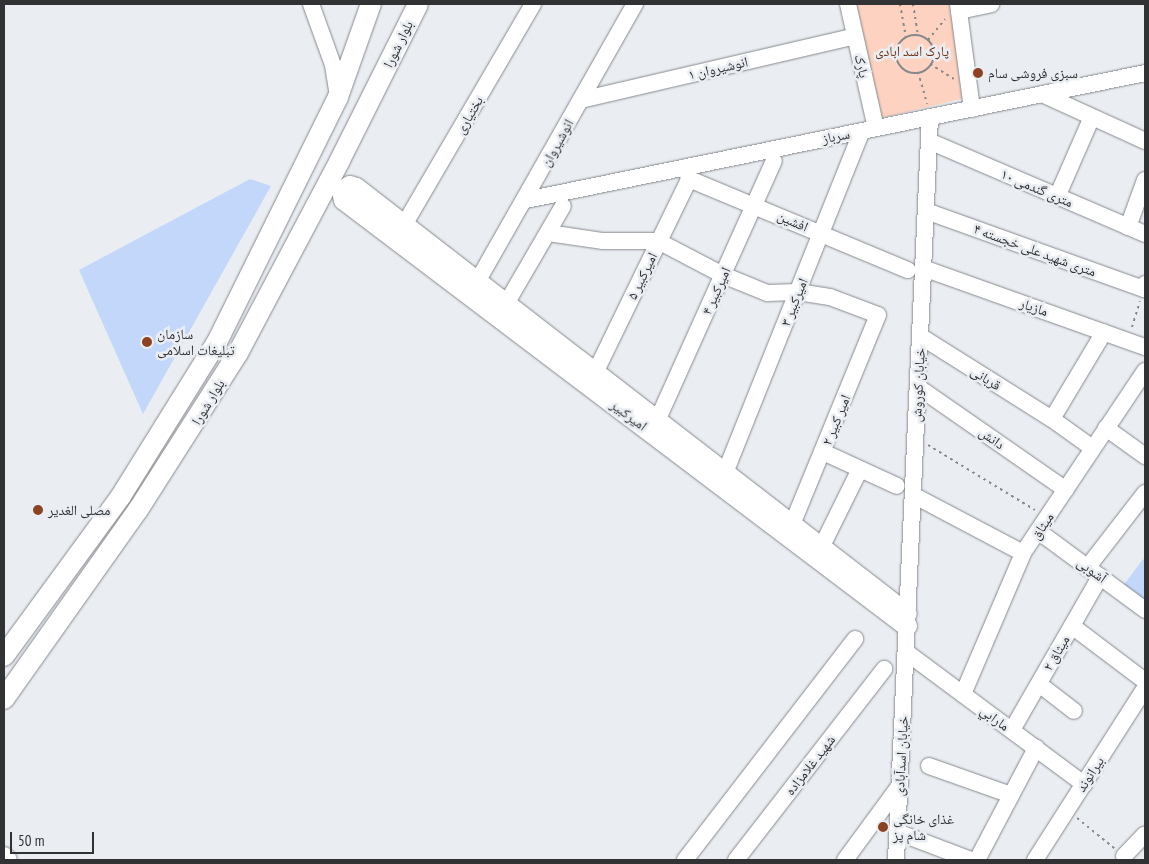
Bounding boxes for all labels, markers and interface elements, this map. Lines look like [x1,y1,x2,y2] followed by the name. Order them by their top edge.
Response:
[379,18,417,70] street label: بلوار شورا
[875,43,949,59] park label: پارک اسد ابادی
[851,52,873,80] street label: پارک
[686,53,750,83] street label: انوشیروان ۱
[988,65,1078,81] place label: سبزی فروشی سام
[972,67,984,79] marker: سبزی فروشی سام
[452,93,486,137] street label: بختیاری
[537,116,577,170] street label: انوشیروان
[821,125,851,147] street label: سرباز
[998,165,1076,211] street label: ۱۰ متری گندمی
[775,207,811,235] street label: افشین
[971,220,1099,280] street label: ۴ متری شهید علی خجسته
[623,250,661,302] street label: امیرکبیر ۵
[698,265,734,317] street label: امیرکبیر ۴
[777,276,811,328] street label: امیرکبیر ۳
[1018,294,1050,320] street label: مازیار
[157,326,235,358] place label: سازمان تبلیغات اسلامی
[141,336,153,348] marker: سازمان تبلیغات اسلامی
[908,347,928,423] street label: خیابان کوروش
[968,362,1004,394] street label: قربانی
[188,376,228,428] street label: بلوار شورا
[818,392,854,448] street label: امیر کبیر ۲
[608,396,650,434] street label: امیرکبیر
[976,423,1008,453] street label: دانش
[48,502,110,518] place label: مصلی الغدیر
[32,504,44,516] marker: مصلی الغدیر
[1027,509,1057,543] street label: میثاق
[1074,554,1110,586] street label: آشوبی
[1039,632,1073,674] street label: میثاق ۲
[977,702,1013,734] street label: مارابي
[891,715,911,797] street label: خیابان اسدآبادی
[781,732,839,798] street label: شهید غلامزاده
[1072,753,1108,795] street label: بیرانوند
[893,811,954,844] place label: غذای خانگی شام پز
[877,821,889,833] marker: غذای خانگی شام پز
[12,822,96,854] scale bar
[18,831,44,850] text: 50 m

